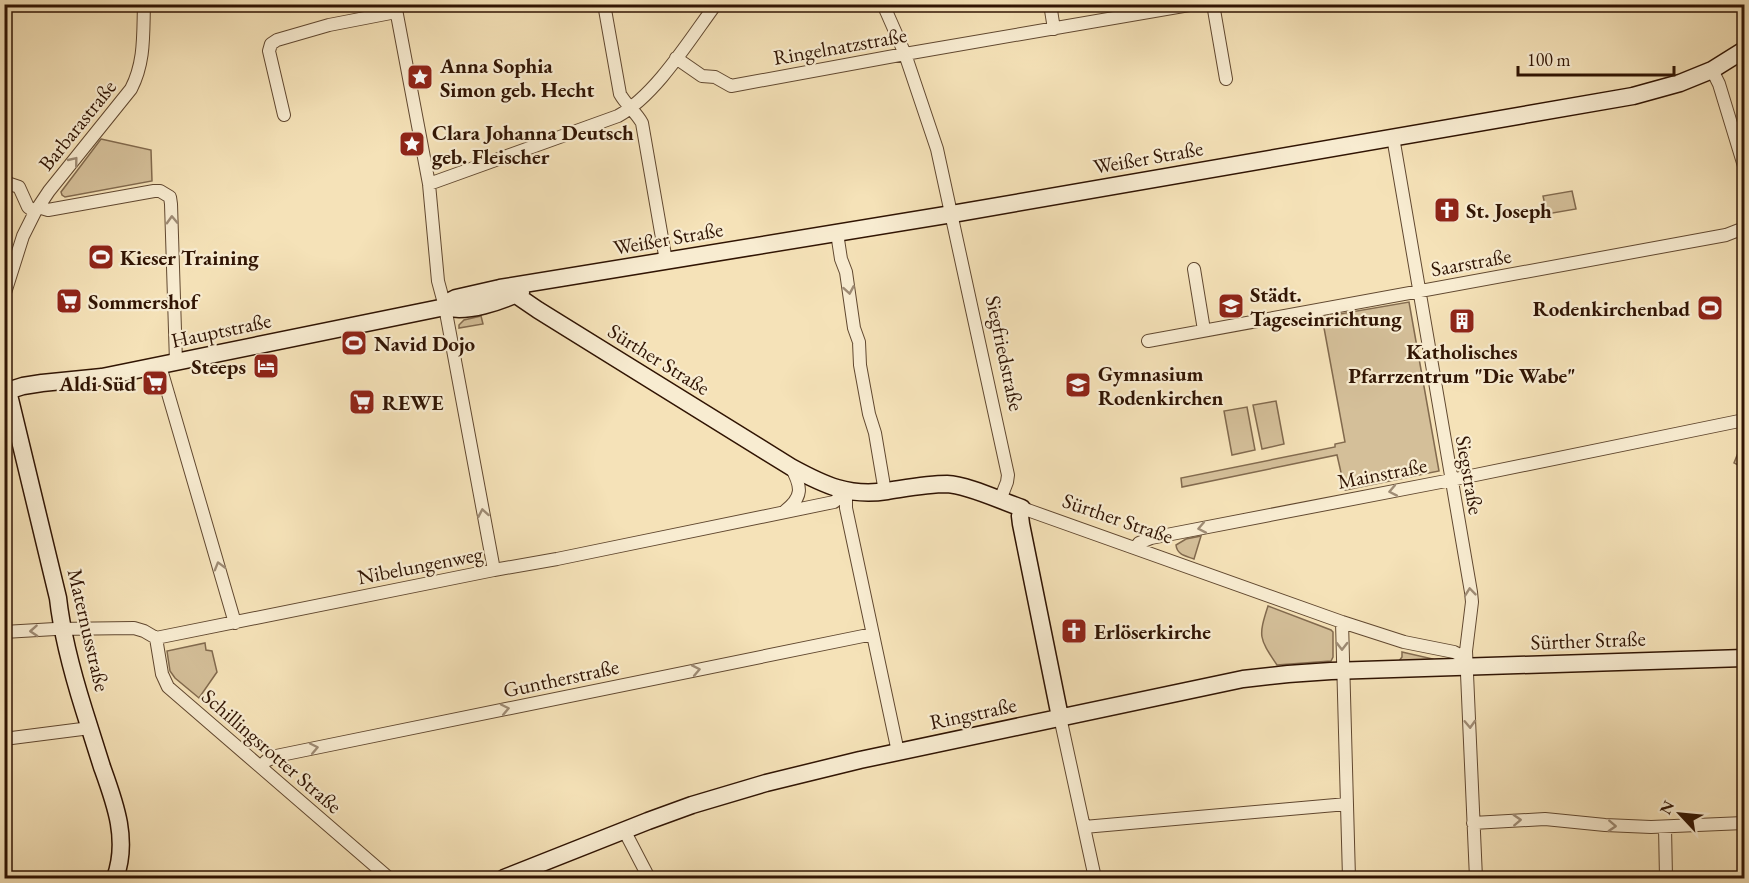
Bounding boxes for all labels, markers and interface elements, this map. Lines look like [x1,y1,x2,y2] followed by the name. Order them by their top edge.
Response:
[771,21,909,71] street label: Ringelnatzstraße
[1518,39,1674,77] scale bar
[1527,48,1571,71] text: 100 m
[439,52,594,103] place label: Anna Sophia Simon geb. Hecht
[405,62,435,92] place icon: Anna Sophia Simon geb. Hecht
[32,74,122,176] street label: Barbarastraße
[432,119,634,170] place label: Clara Johanna Deutsch geb. Fleischer
[397,129,427,159] place icon: Clara Johanna Deutsch geb. Fleischer
[1091,134,1205,180] street label: Weißer Straße
[67,156,78,167] one-way arrow
[1432,195,1462,225] church icon: St. Joseph
[1466,197,1552,224] place label: St. Joseph
[166,215,178,224] one-way arrow
[611,215,725,261] street label: Weißer Straße
[86,242,116,272] sports icon: Kieser Training
[1429,242,1513,282] street label: Saarstraße
[120,244,259,271] place label: Kieser Training
[1250,281,1402,332] place label: Städt. Tageseinrichtung
[842,285,854,295] one-way arrow
[54,286,84,316] supermarket icon: Sommershof
[88,288,200,315] place label: Sommershof
[1216,291,1246,321] school or university icon: Städt. Tageseinrichtung
[980,293,1030,413] street label: Siegfriedstraße
[1695,293,1725,323] sports icon: Rodenkirchenbad
[1533,295,1690,322] place label: Rodenkirchenbad
[169,306,273,354] street label: Hauptstraße
[1447,306,1477,336] building icon: Katholisches Pfarrzentrum "Die Wabe"
[603,317,715,401] street label: Sürther Straße
[339,328,369,358] sports icon: Navid Dojo
[374,330,475,357] place label: Navid Dojo
[1348,338,1576,389] place label: Katholisches Pfarrzentrum "Die Wabe"
[251,351,281,381] hotel icon: Steeps
[191,353,246,380] place label: Steeps
[1098,360,1223,411] place label: Gymnasium Rodenkirchen
[140,368,170,398] supermarket icon: Aldi Süd
[58,370,136,397] place label: Aldi Süd
[1063,370,1093,400] school or university icon: Gymnasium Rodenkirchen
[347,387,377,417] supermarket icon: REWE
[382,389,444,416] place label: REWE
[1450,433,1490,517] street label: Siegstraße
[1335,451,1429,495] street label: Mainstraße
[1389,484,1399,497] one-way arrow
[1059,486,1177,550] street label: Sürther Straße
[477,508,490,518] one-way arrow
[1197,521,1207,534] one-way arrow
[355,539,486,590] street label: Nibelungenweg
[214,561,226,572] one-way arrow
[62,566,116,694] street label: Maternusstraße
[1464,588,1477,597] one-way arrow
[1059,616,1089,646] church icon: Erlöserkirche
[1094,618,1211,645] place label: Erlöserkirche
[30,624,39,637] one-way arrow
[1530,624,1646,656] street label: Sürther Straße
[1336,642,1348,651] one-way arrow
[501,653,621,703] street label: Guntherstraße
[691,664,701,677] one-way arrow
[196,683,348,819] street label: Schillingsrotter Straße
[927,691,1019,735] street label: Ringstraße
[500,703,510,716] one-way arrow
[1464,720,1476,729] one-way arrow
[309,742,319,755] one-way arrow
[1650,784,1710,844] north arrow
[1655,797,1679,818] text: N
[1512,814,1521,827] one-way arrow
[1608,819,1617,832] one-way arrow

